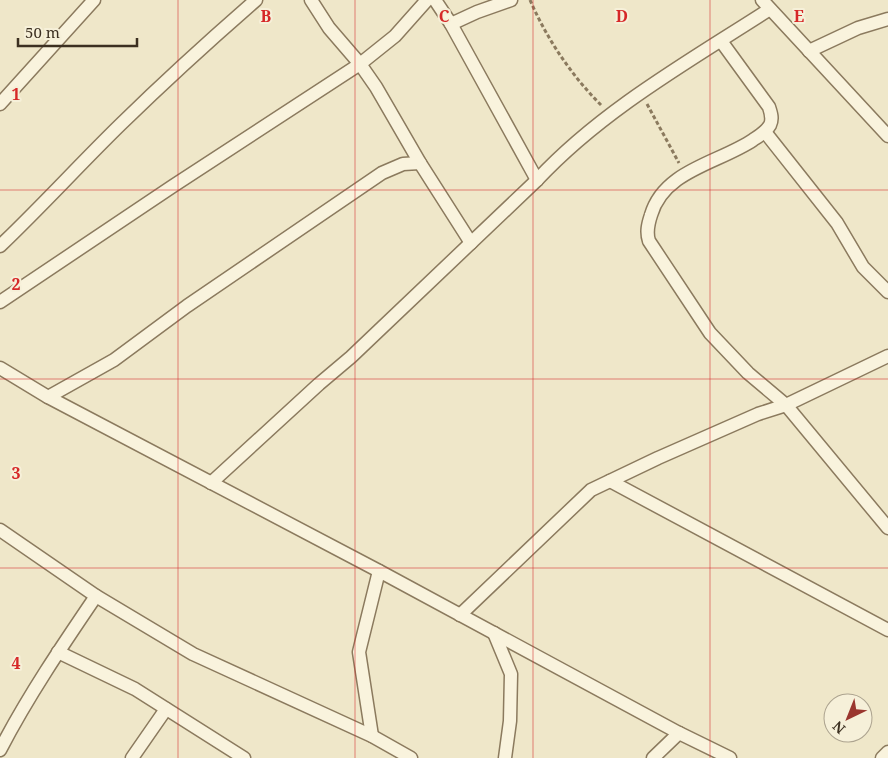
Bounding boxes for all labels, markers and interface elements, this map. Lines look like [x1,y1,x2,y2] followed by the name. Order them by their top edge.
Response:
[261,5,272,27] text: B
[439,5,450,27] text: C
[616,5,628,27] text: D
[794,5,804,27] text: E
[18,15,136,47] scale bar
[25,22,60,42] text: 50 m
[11,83,21,105] text: 1
[11,273,21,295] text: 2
[11,462,21,484] text: 3
[11,652,21,674] text: 4
[823,693,873,743] north arrow
[828,717,849,739] text: N

